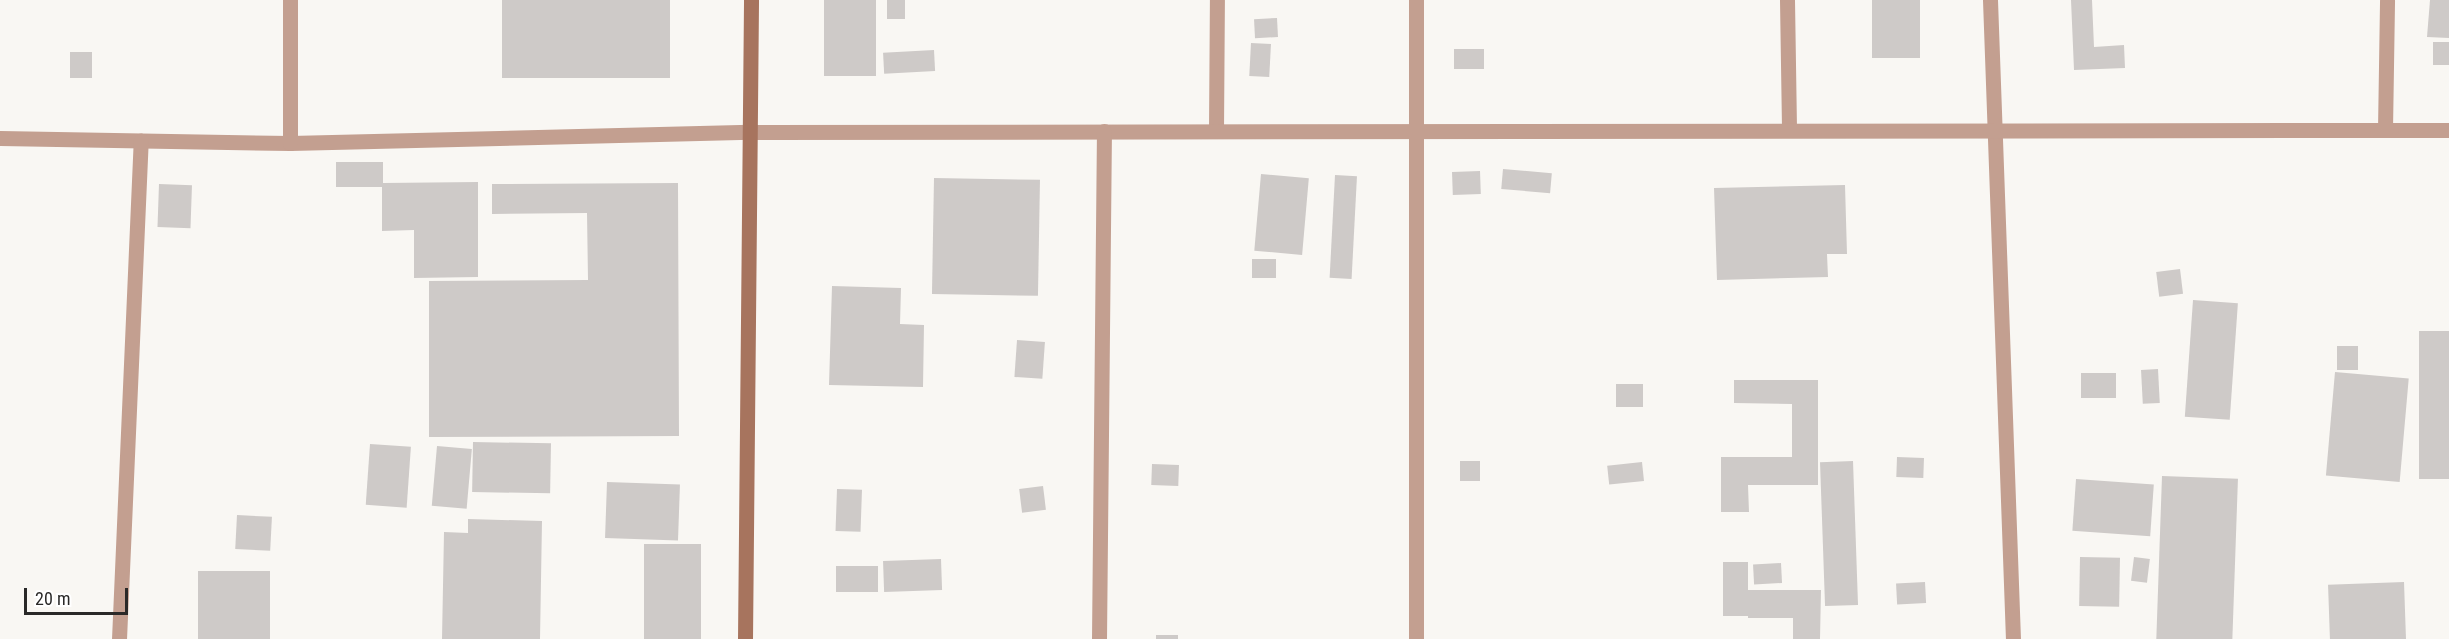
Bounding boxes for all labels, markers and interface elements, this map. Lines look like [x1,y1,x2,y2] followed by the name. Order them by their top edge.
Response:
[27,576,130,614] scale bar
[35,588,70,609] text: 20 m

